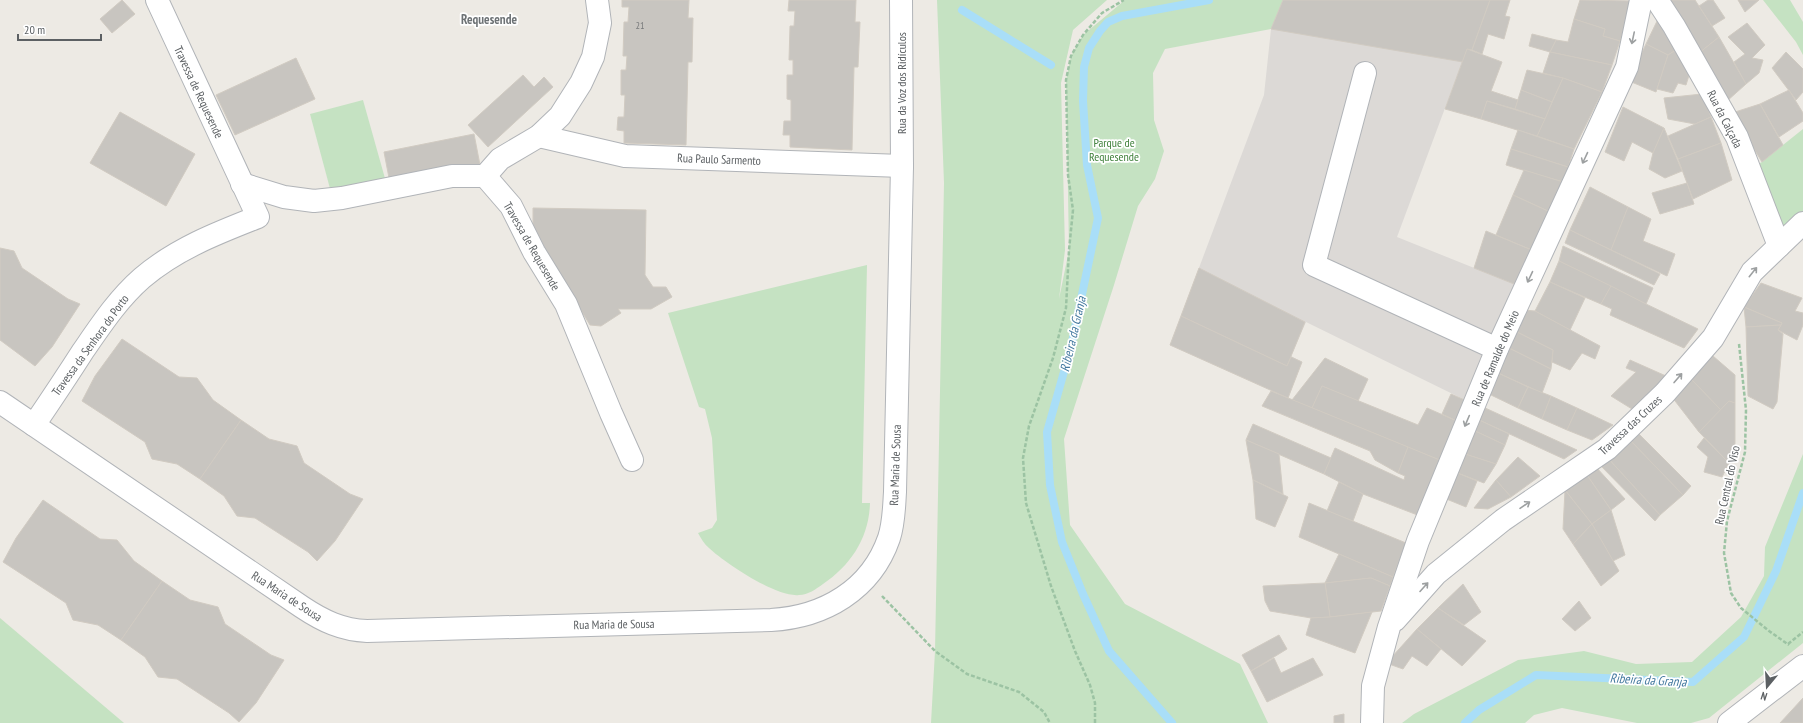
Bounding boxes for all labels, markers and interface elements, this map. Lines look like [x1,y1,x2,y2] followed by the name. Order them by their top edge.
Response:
[461,11,517,28] district label: Requesende
[18,16,101,42] scale bar
[636,19,645,32] house number: 21
[24,22,45,37] text: 20 m
[1628,31,1636,44] one-way arrow
[894,32,909,134] street label: Rua da Voz dos Ridículos
[171,43,227,141] street label: Travessa de Requesende
[1704,88,1746,151] street label: Rua da Calçada
[1089,135,1139,164] park label: Parque de Requesende
[677,150,761,168] street label: Rua Paulo Sarmento
[1581,152,1588,164] one-way arrow
[500,199,564,293] street label: Travessa de Requesende
[1748,267,1757,278] one-way arrow
[1526,270,1534,282] one-way arrow
[48,291,132,399] street label: Travessa da Senhora do Porto
[1056,294,1090,373] water label: Ribeira da Granja
[1468,308,1522,408] street label: Rua de Ramalde do Meio
[1674,373,1683,383] one-way arrow
[1595,392,1665,458] street label: Travessa das Cruzes
[1463,415,1471,427] one-way arrow
[886,424,904,506] street label: Rua Maria de Sousa
[1711,444,1743,526] street label: Rua Central do Viso
[1519,501,1530,509] one-way arrow
[249,568,325,624] street label: Rua Maria de Sousa
[1420,582,1429,592] one-way arrow
[573,616,655,632] street label: Rua Maria de Sousa
[1747,667,1787,707] north arrow
[1609,670,1688,691] water label: Ribeira da Granja
[1759,689,1769,704] text: N

